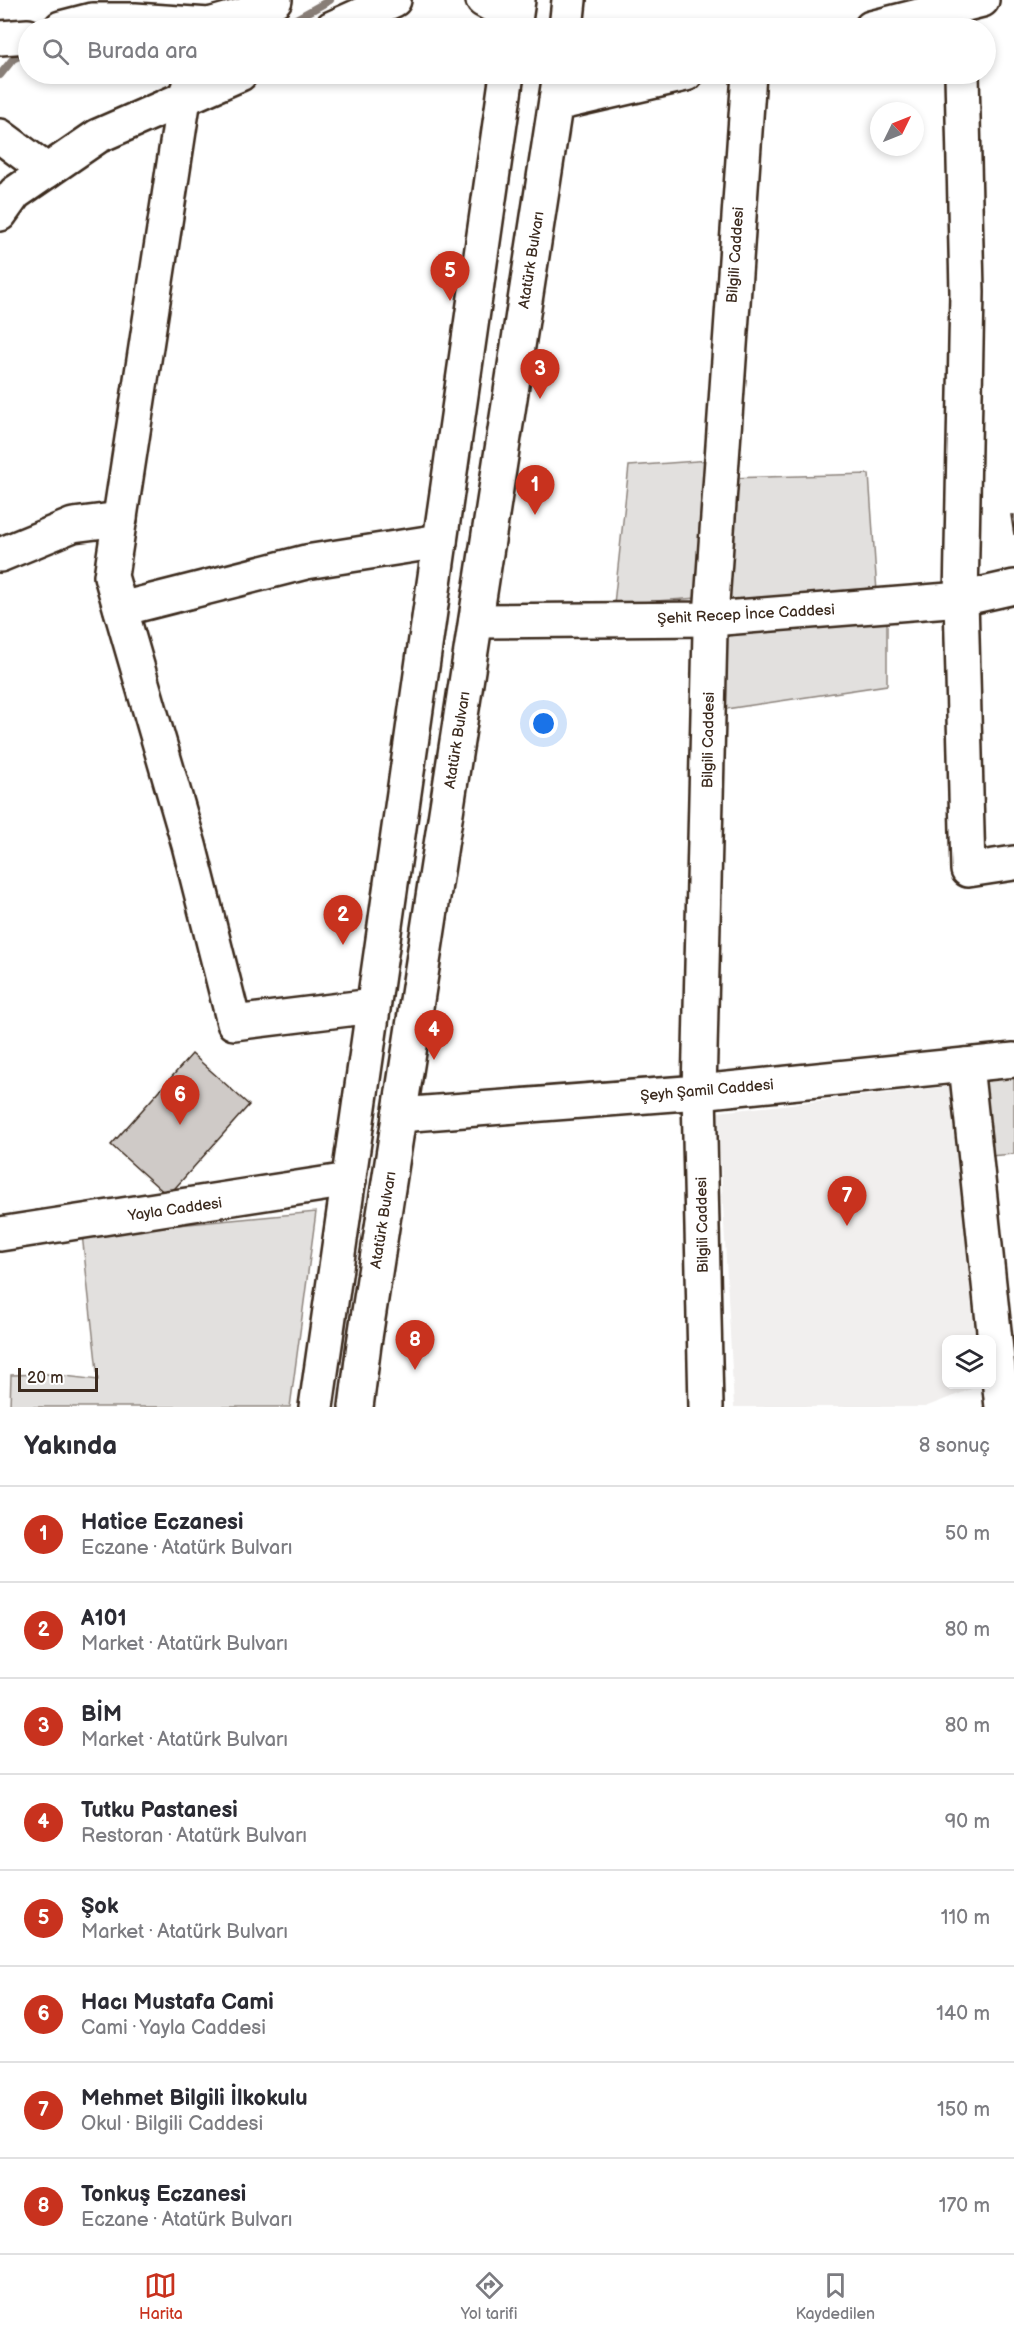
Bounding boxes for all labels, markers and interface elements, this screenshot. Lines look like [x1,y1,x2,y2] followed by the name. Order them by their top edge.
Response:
[18,18,996,84] search box
[39,35,72,68] icon: search
[87,38,198,65] text: Burada ara
[870,102,924,156] north arrow
[723,206,748,304] street label: Bilgili Caddesi
[514,210,549,310] street label: Atatürk Bulvarı
[430,252,470,301] pin: 5
[520,350,560,399] pin: 3
[516,466,554,515] pin: 1
[657,600,835,629] street label: Şehit Recep İnce Caddesi
[440,690,475,790] street label: Atatürk Bulvarı
[698,692,719,788] street label: Bilgili Caddesi
[529,709,558,738] your location
[324,896,362,945] pin: 2
[414,1010,454,1060] pin: 4
[640,1075,775,1106] street label: Şeyh Şamil Caddesi
[160,1076,200,1125] pin: 6
[366,1170,401,1270] street label: Atatürk Bulvarı
[828,1176,866,1226] pin: 7
[692,1177,713,1273] street label: Bilgili Caddesi
[126,1193,223,1226] street label: Yayla Caddesi
[396,1320,434,1370] pin: 8
[942,1335,996,1389] map controls
[942,1335,996,1389] button: layers
[18,1365,98,1392] scale bar
[27,1369,63,1388] text: 20 m
[24,1431,117,1462] text: Yakında
[919,1434,990,1458] text: 8 sonuç
[81,1509,243,1536] text: Hatice Eczanesi
[39,1522,48,1546] text: 1
[945,1522,990,1546] text: 50 m
[81,1536,292,1560] text: Eczane · Atatürk Bulvarı
[81,1605,127,1632] text: A101
[38,1618,49,1642] text: 2
[945,1618,990,1642] text: 80 m
[81,1632,288,1656] text: Market · Atatürk Bulvarı
[81,1701,122,1728] text: BİM
[38,1714,49,1738] text: 3
[945,1714,990,1738] text: 80 m
[81,1728,288,1752] text: Market · Atatürk Bulvarı
[81,1797,238,1824] text: Tutku Pastanesi
[38,1810,49,1834] text: 4
[945,1810,990,1834] text: 90 m
[81,1824,307,1848] text: Restoran · Atatürk Bulvarı
[81,1893,118,1920] text: Şok
[38,1906,49,1930] text: 5
[941,1906,990,1930] text: 110 m
[81,1920,288,1944] text: Market · Atatürk Bulvarı
[81,1989,274,2016] text: Hacı Mustafa Cami
[37,2002,50,2026] text: 6
[936,2002,990,2026] text: 140 m
[81,2016,266,2040] text: Cami · Yayla Caddesi
[81,2085,308,2112] text: Mehmet Bilgili İlkokulu
[38,2098,49,2122] text: 7
[937,2098,990,2122] text: 150 m
[81,2112,263,2136] text: Okul · Bilgili Caddesi
[81,2181,246,2208] text: Tonkuş Eczanesi
[37,2194,50,2218] text: 8
[939,2194,990,2218] text: 170 m
[81,2208,292,2232] text: Eczane · Atatürk Bulvarı
[139,2269,183,2324] tab: Harita
[461,2269,517,2324] tab: Yol tarifi
[795,2269,875,2324] tab: Kaydedilen

